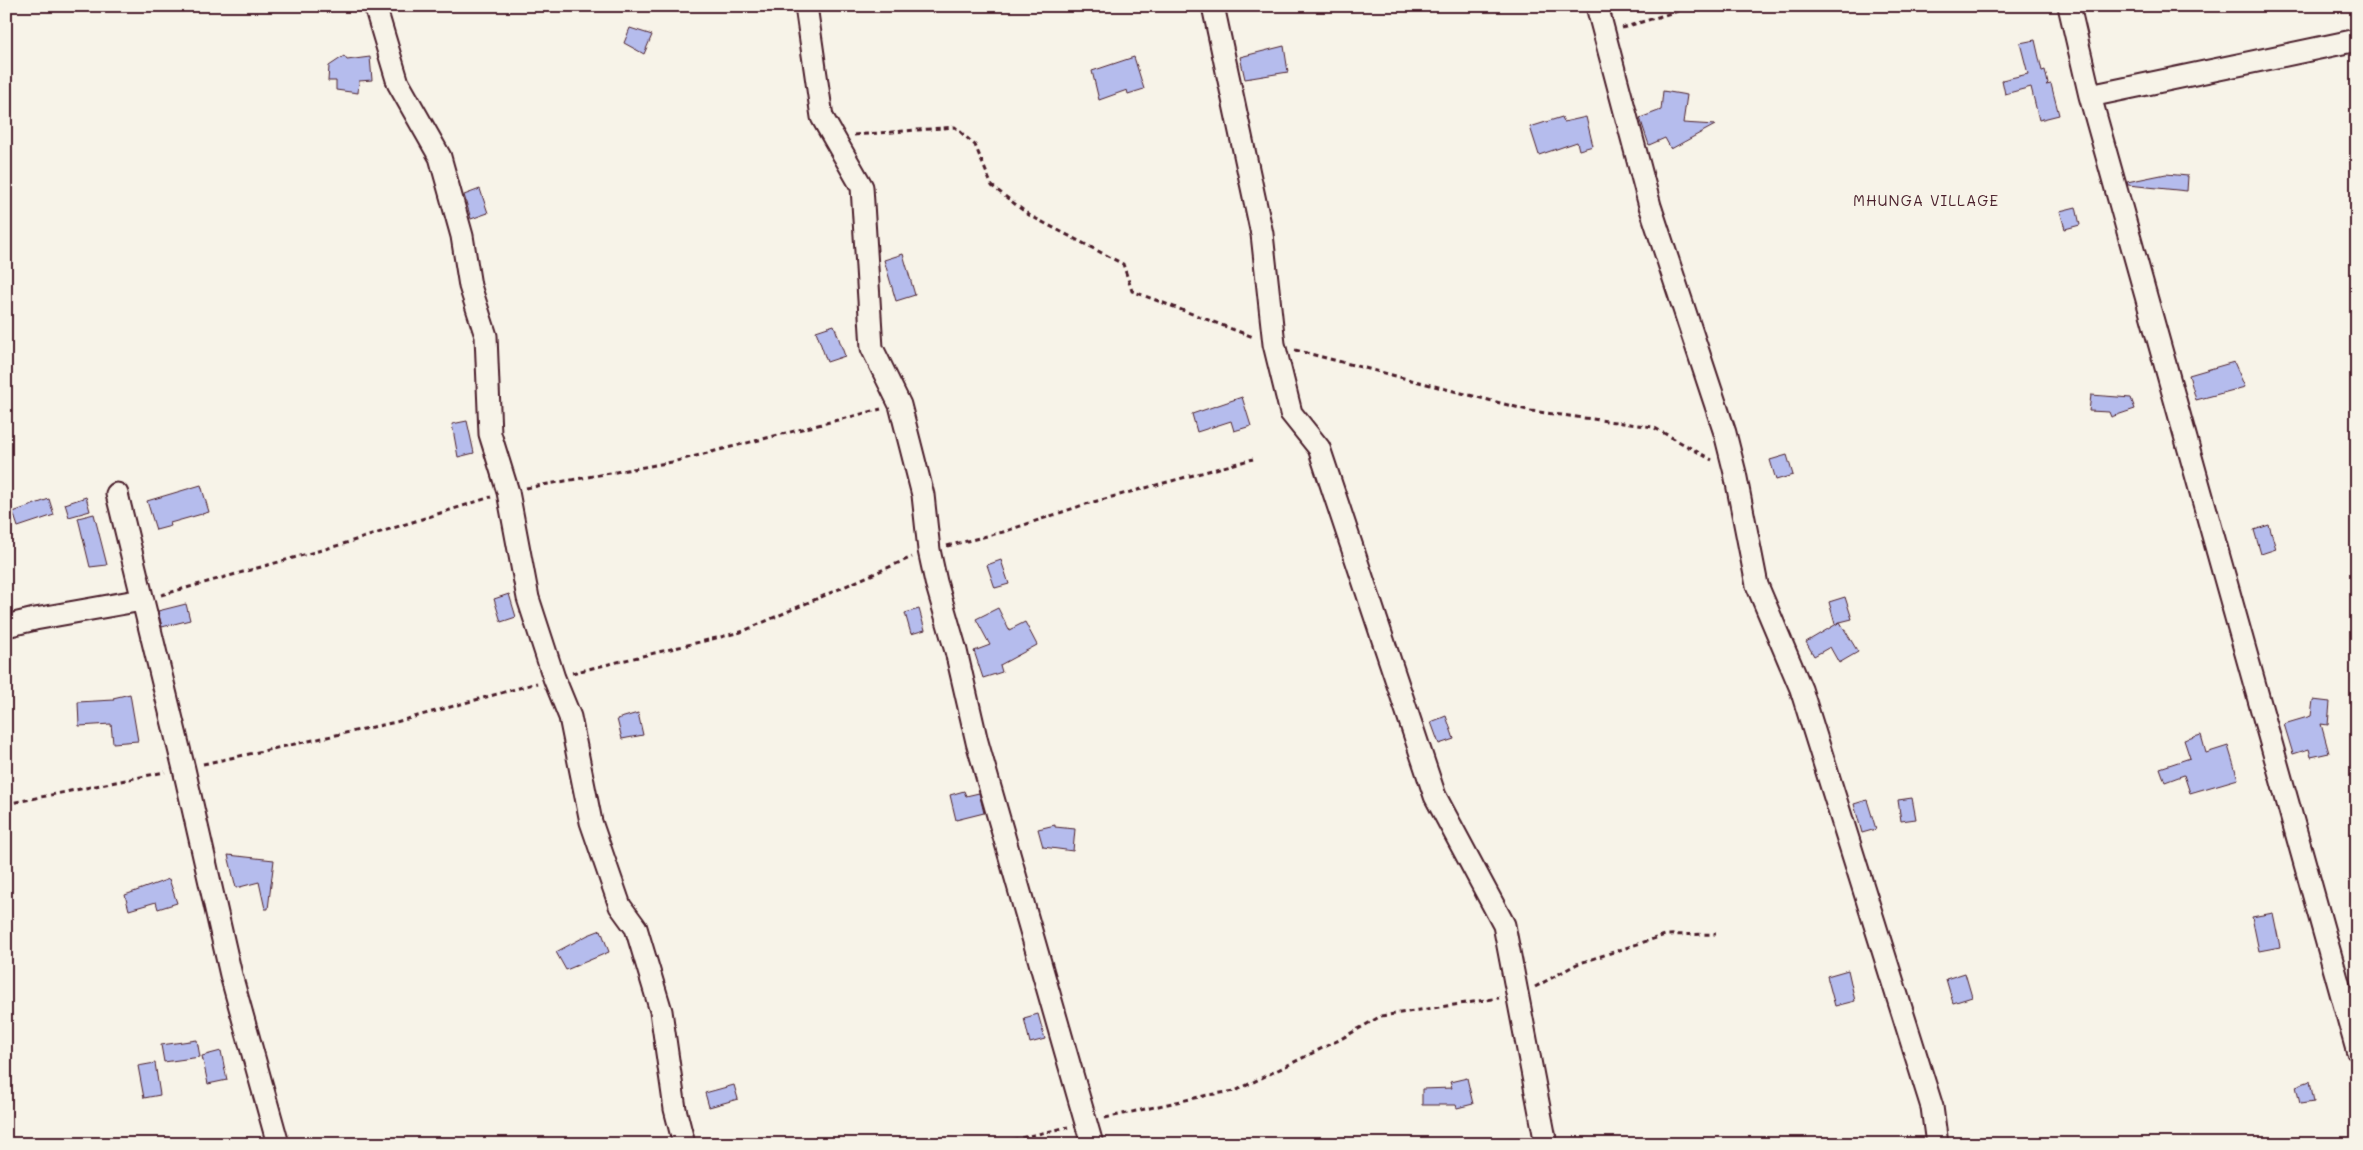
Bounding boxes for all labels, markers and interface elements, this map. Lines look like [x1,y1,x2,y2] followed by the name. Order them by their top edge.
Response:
[1853,190,1999,210] district label: MHUNGA VILLAGE

